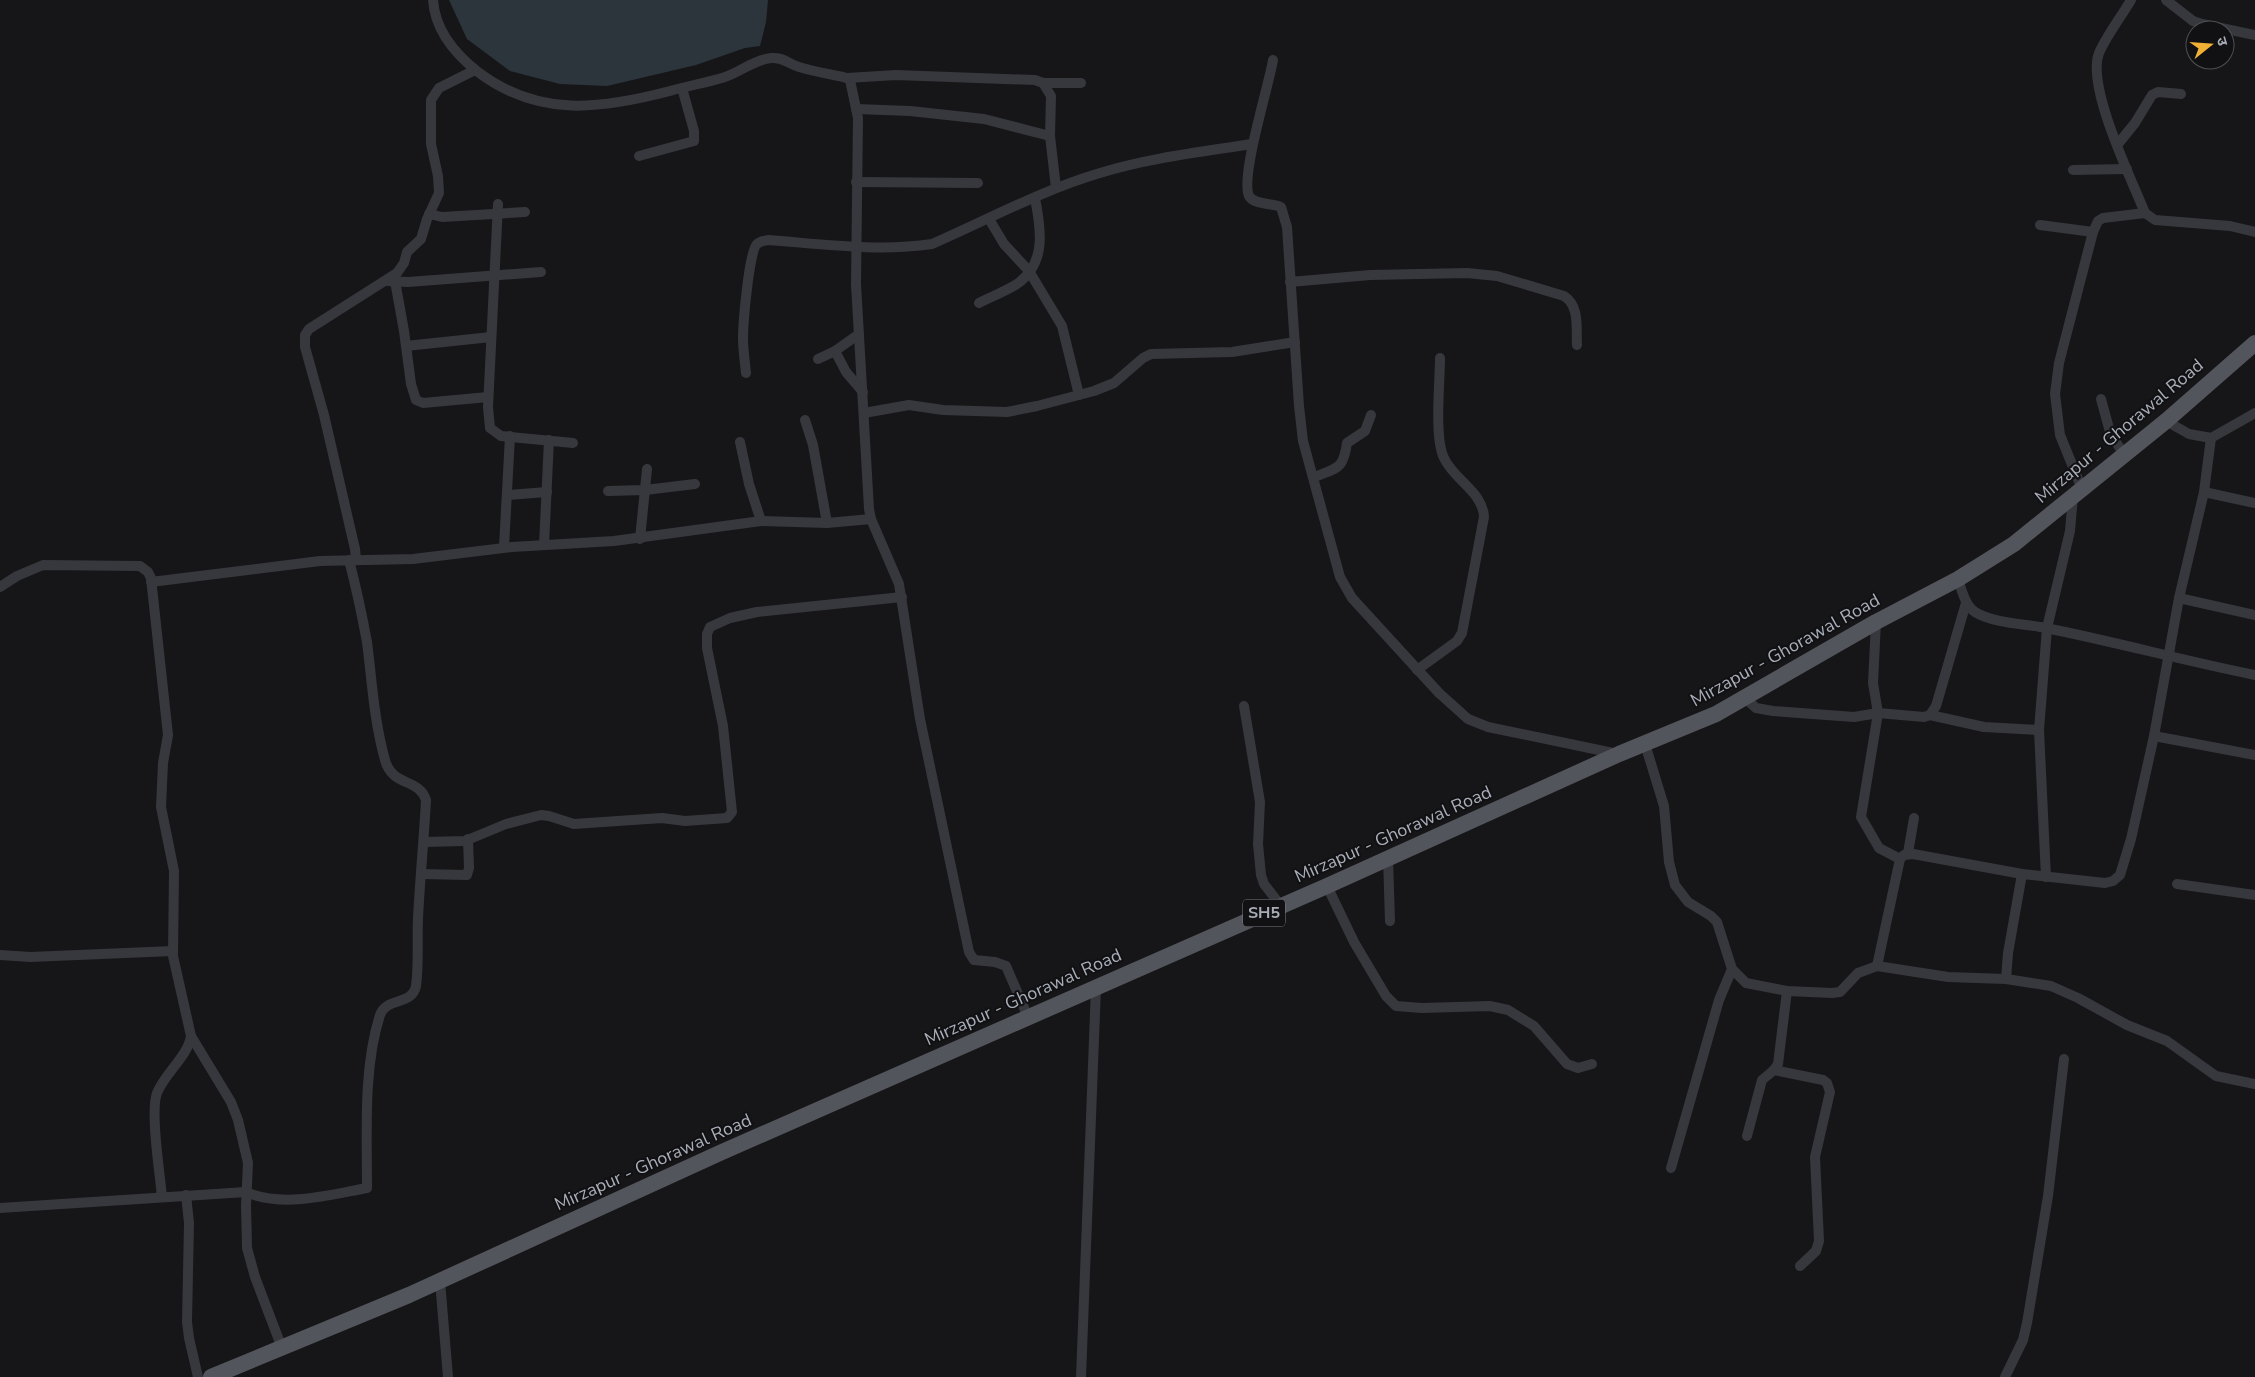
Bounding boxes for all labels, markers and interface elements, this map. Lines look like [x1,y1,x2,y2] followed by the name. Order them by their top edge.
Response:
[2185,20,2235,70] north arrow
[2212,35,2232,49] text: उ
[2030,353,2208,509] street label: Mirzapur - Ghorawal Road
[1686,588,1884,712] street label: Mirzapur - Ghorawal Road
[1291,780,1495,888] street label: Mirzapur - Ghorawal Road
[1243,900,1285,926] road number: SH5
[921,943,1125,1051] street label: Mirzapur - Ghorawal Road
[551,1108,755,1216] street label: Mirzapur - Ghorawal Road

